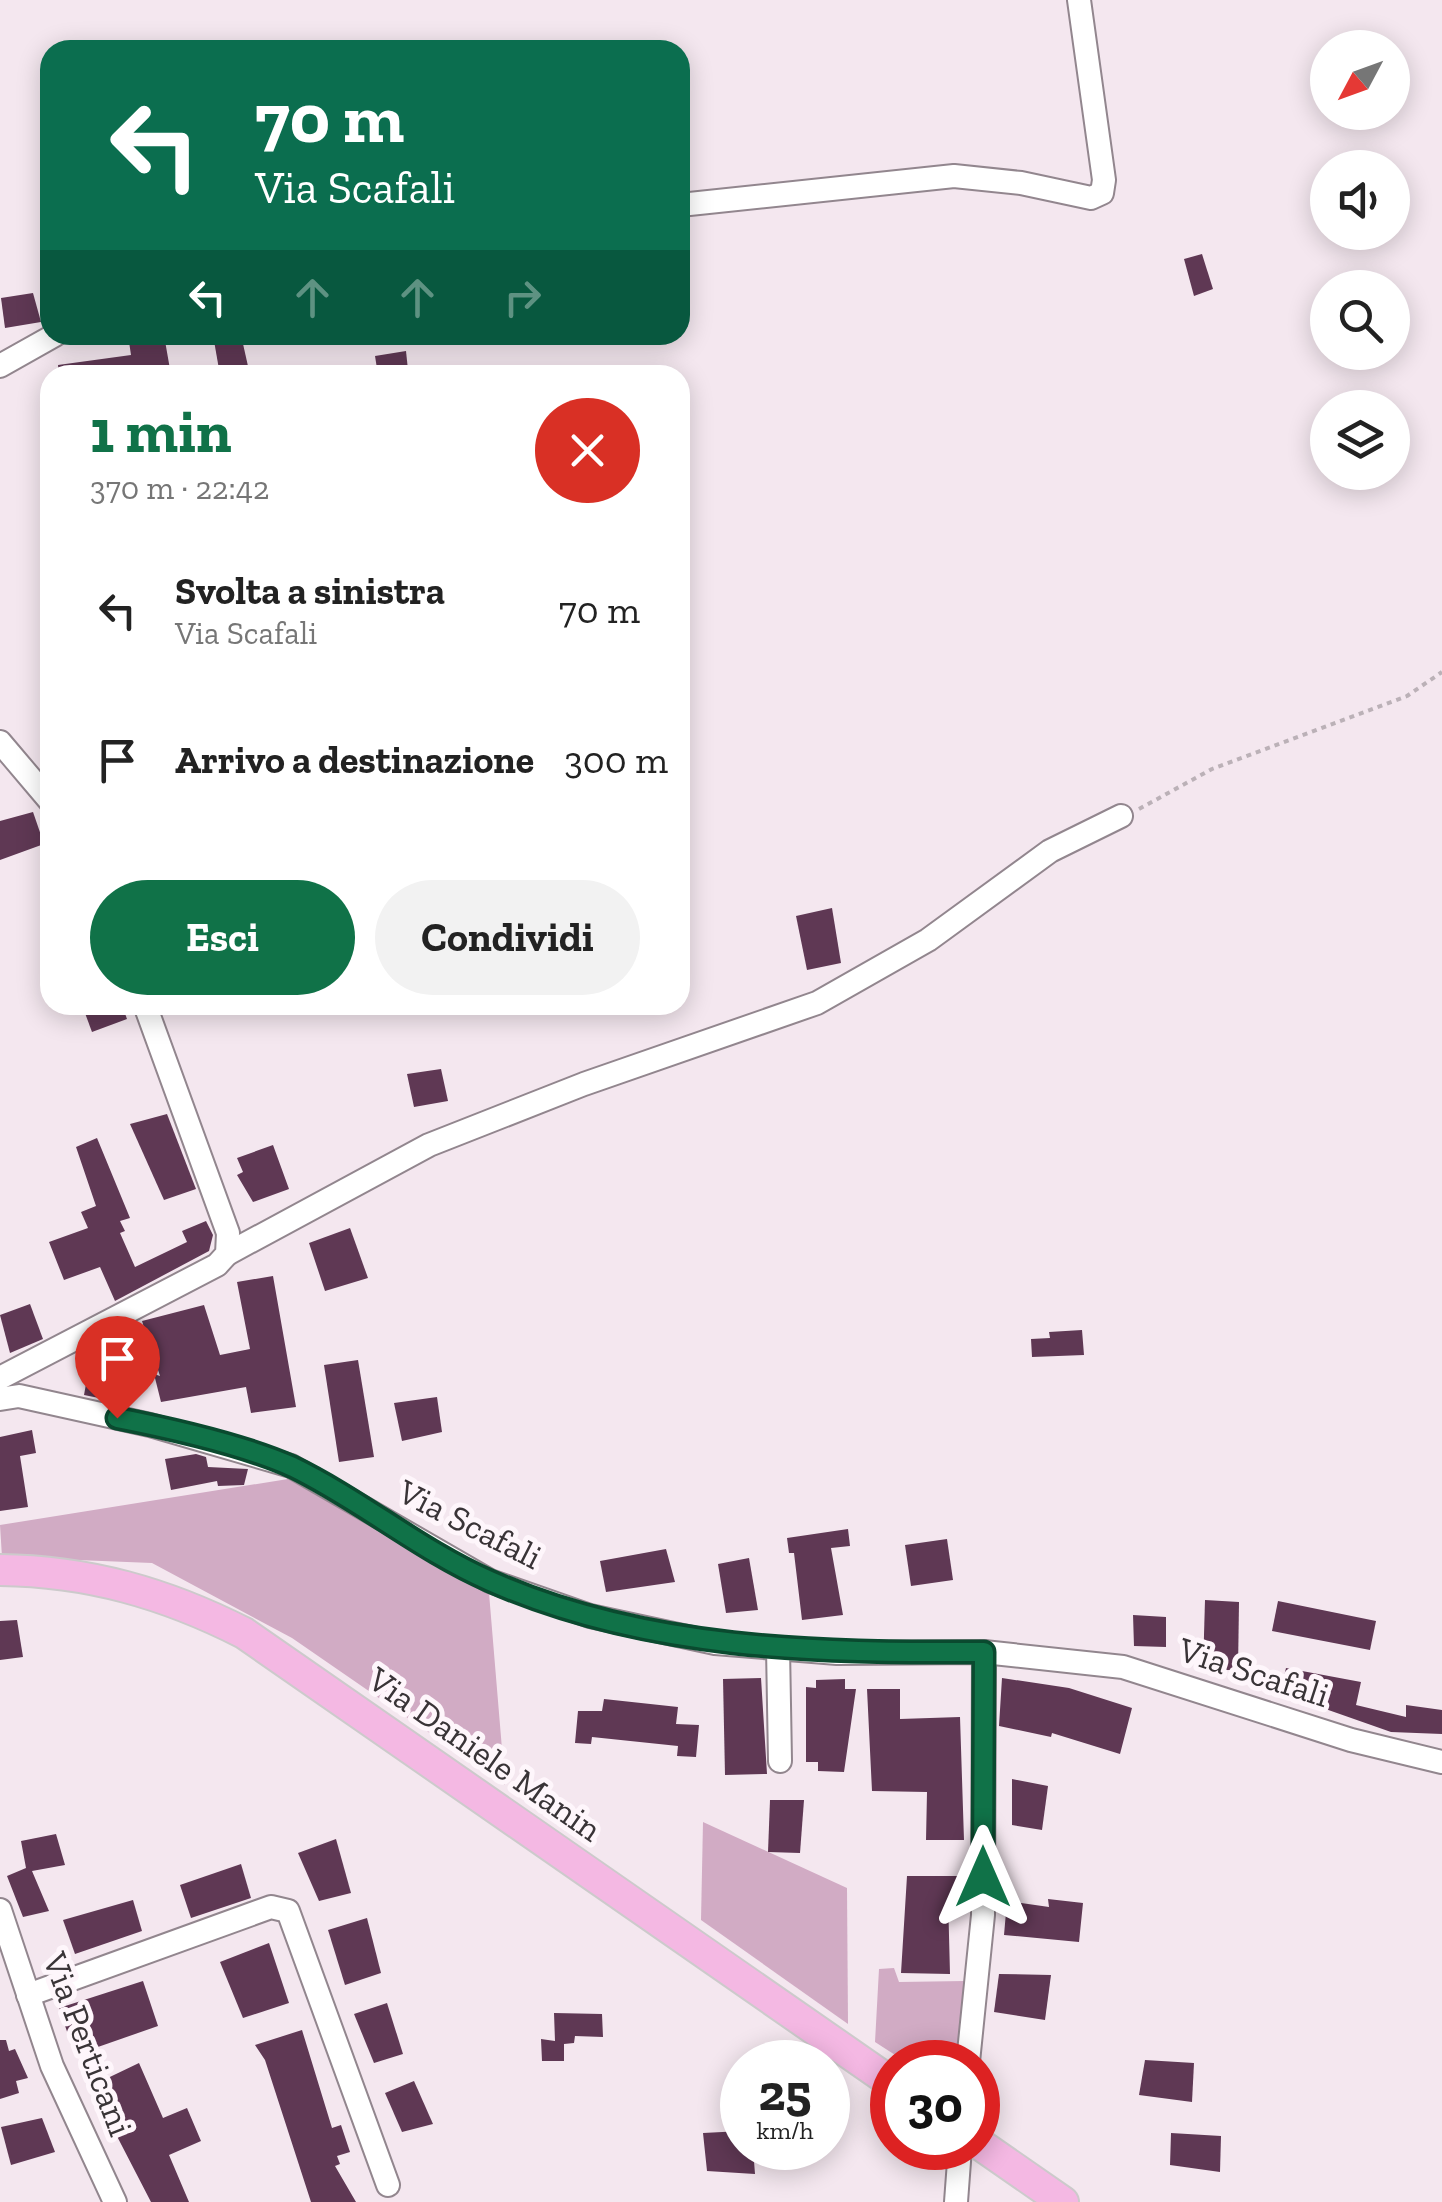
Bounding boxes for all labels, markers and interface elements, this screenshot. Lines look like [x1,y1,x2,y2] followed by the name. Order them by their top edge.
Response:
[1310,30,1410,130] north arrow
[1310,30,1410,490] map controls
[255,76,404,160] text: 70 m
[90,80,220,210] icon: left
[1310,150,1410,250] button: sound
[255,161,455,215] text: Via Scafali
[180,270,235,325] icon: left
[285,270,340,325] icon: ahead
[390,270,445,325] icon: ahead
[495,270,550,325] icon: right
[1310,270,1410,370] button: search
[1310,390,1410,490] button: layers
[90,395,232,467] text: 1 min
[535,398,640,503] button: close
[90,469,269,507] text: 370 m · 22:42
[175,568,445,614] text: Svolta a sinistra
[90,583,145,638] icon: left
[559,587,640,633] text: 70 m
[175,614,317,652] text: Via Scafali
[90,733,145,788] icon: arrive
[175,737,534,783] text: Arrivo a destinazione
[564,737,668,783] text: 300 m
[90,880,355,995] button: Esci
[375,880,640,995] button: Condividi
[75,1316,160,1419] pin
[90,1331,145,1386] icon: arrive
[390,1470,549,1578] street label: Via Scafali
[1173,1628,1335,1716] street label: Via Scafali
[359,1657,610,1850] street label: Via Daniele Manin
[931,1825,1035,1929] position arrow
[33,1946,142,2142] street label: Via Perticani
[870,2040,1000,2170] speed limit sign: 30
[759,2063,811,2123] text: 25
[756,2115,814,2145] text: km/h

